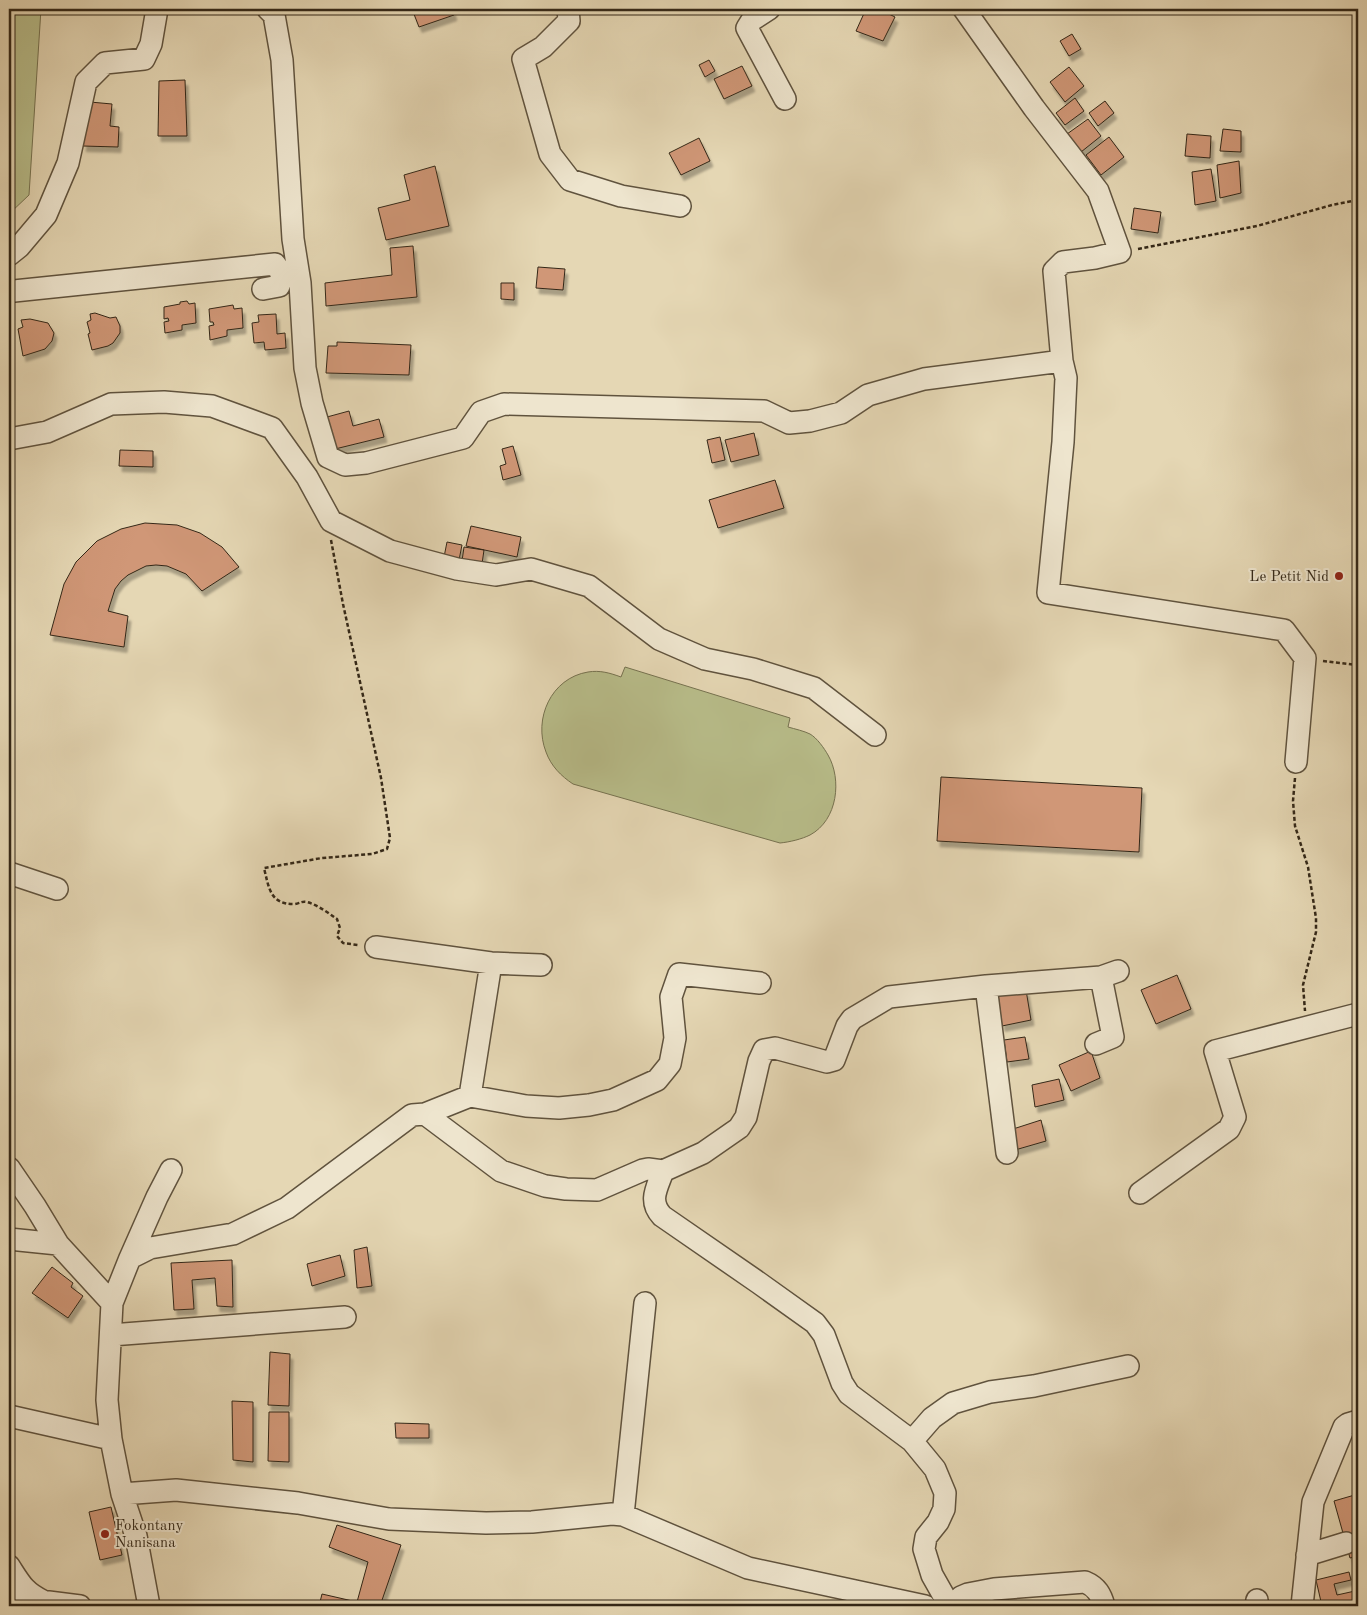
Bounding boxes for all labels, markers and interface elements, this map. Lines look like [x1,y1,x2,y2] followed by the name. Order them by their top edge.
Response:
[1249,570,1329,585] place label: Le Petit Nid
[1333,570,1345,582] marker: Le Petit Nid
[115,1519,184,1551] place label: Fokontany Nanisana
[99,1528,111,1540] marker: Fokontany Nanisana

